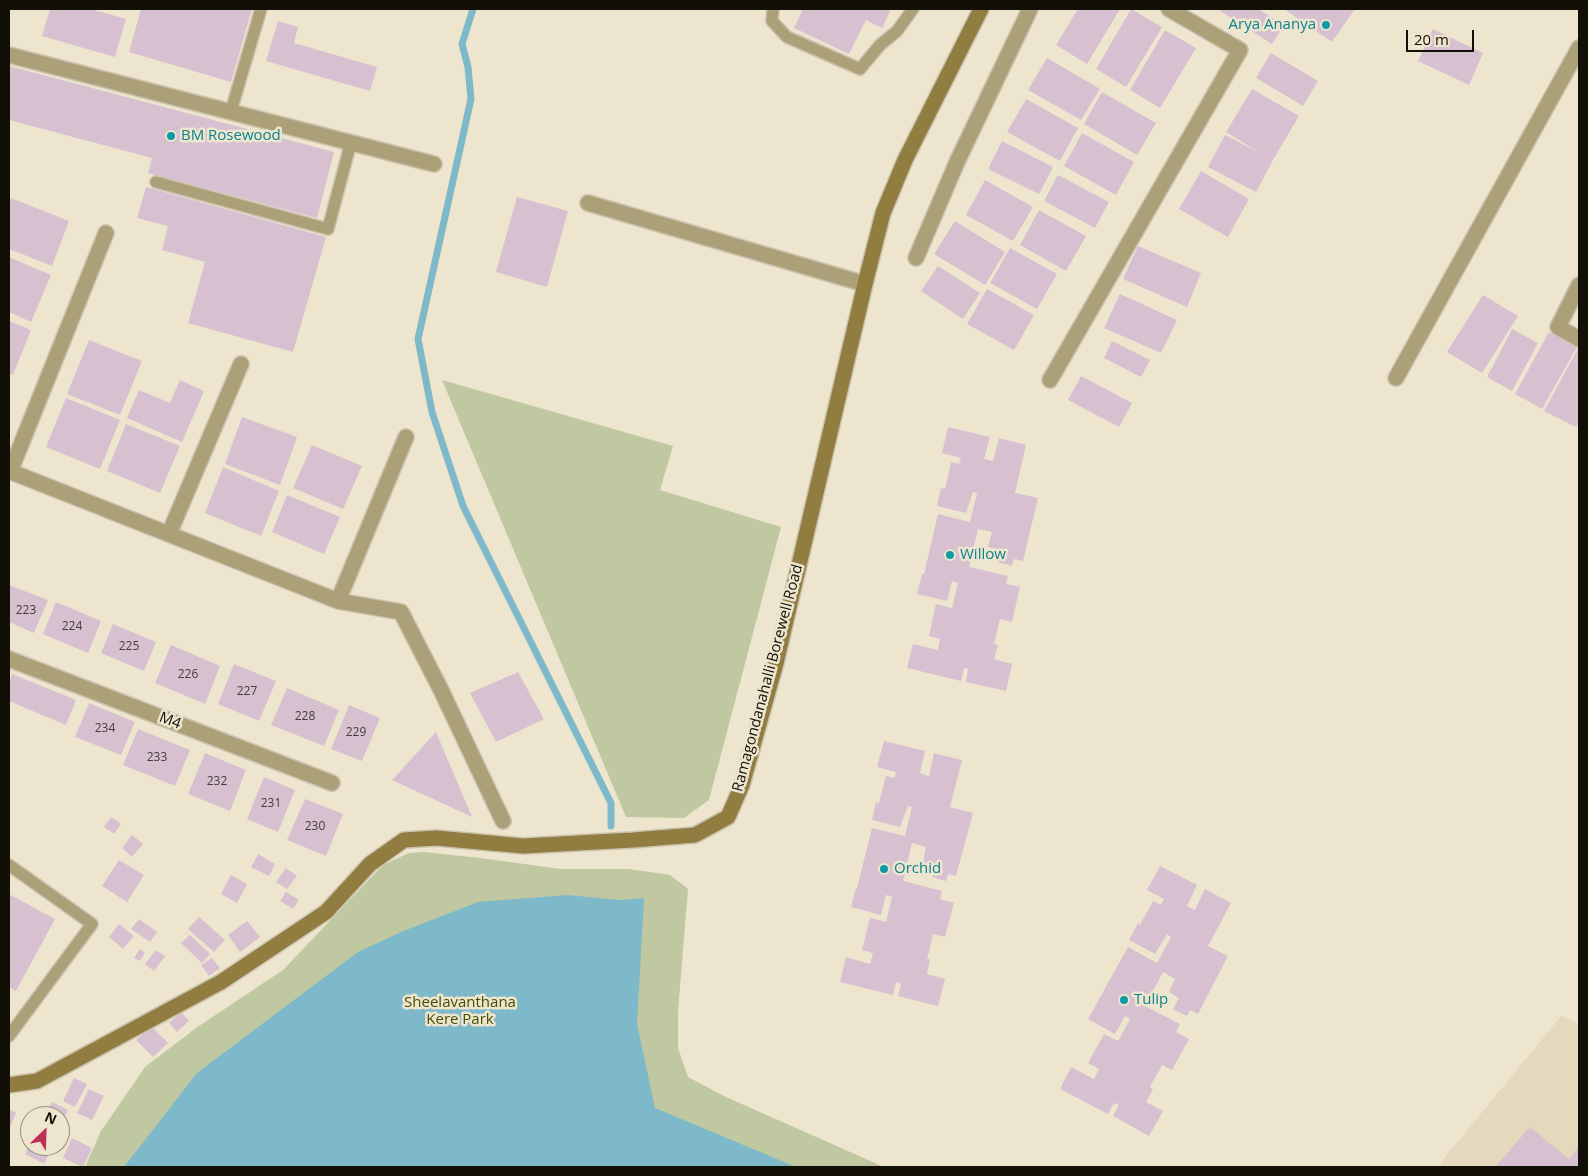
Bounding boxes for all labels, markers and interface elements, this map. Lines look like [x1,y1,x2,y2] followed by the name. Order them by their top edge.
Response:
[1229,16,1316,34] place label: Arya Ananya
[1320,19,1332,31] marker: Arya Ananya
[1408,20,1476,52] scale bar
[1414,29,1449,49] text: 20 m
[181,127,281,145] place label: BM Rosewood
[165,130,177,142] marker: BM Rosewood
[960,546,1006,564] place label: Willow
[944,549,956,561] marker: Willow
[729,562,807,794] street label: Ramagondanahalli Borewell Road
[16,604,36,618] house number: 223
[62,620,82,634] house number: 224
[119,640,139,654] house number: 225
[178,668,198,682] house number: 226
[237,685,257,699] house number: 227
[156,709,184,733] street label: M4
[295,710,315,724] house number: 228
[95,722,115,736] house number: 234
[346,726,366,740] house number: 229
[147,751,167,765] house number: 233
[207,775,227,789] house number: 232
[261,797,281,811] house number: 231
[305,820,325,834] house number: 230
[894,860,941,878] place label: Orchid
[878,863,890,875] marker: Orchid
[1134,991,1168,1009] place label: Tulip
[404,994,516,1029] park label: Sheelavanthana Kere Park
[1118,994,1130,1006] marker: Tulip
[20,1106,70,1156] north arrow
[42,1107,60,1129] text: N

